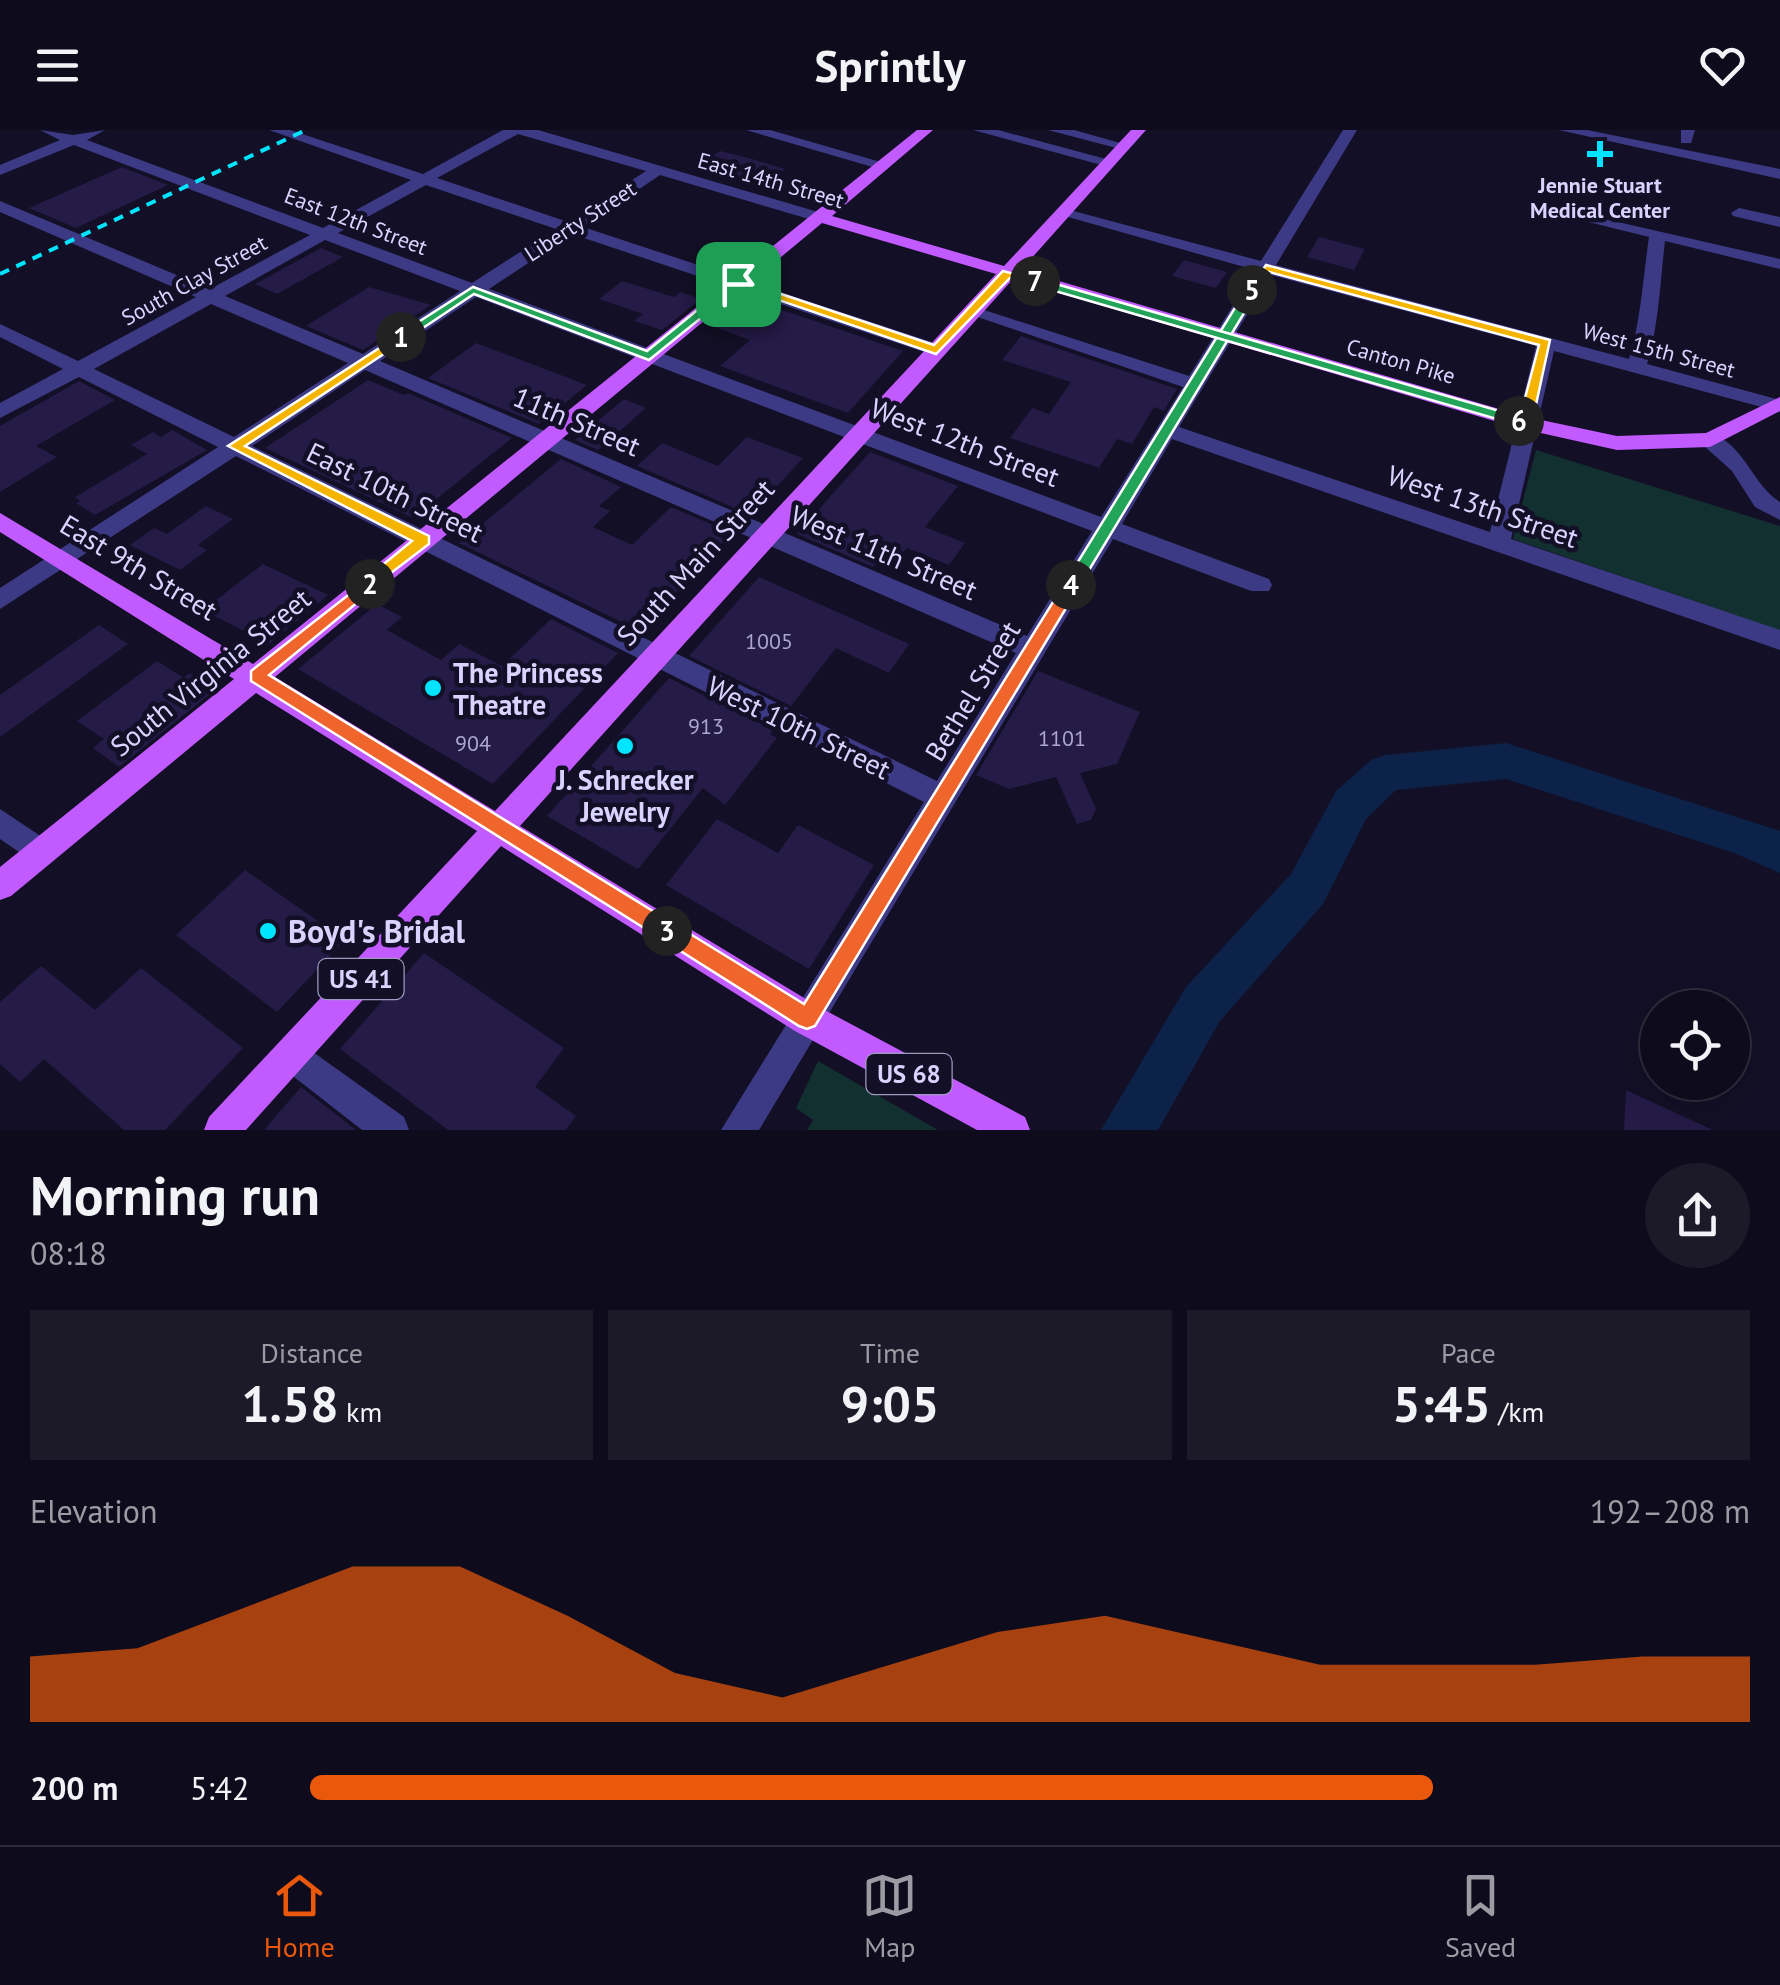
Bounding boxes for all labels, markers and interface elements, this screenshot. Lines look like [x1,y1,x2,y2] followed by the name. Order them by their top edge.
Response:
[814,36,966,94] text: Sprintly
[30,38,85,93] icon: menu
[1695,38,1750,93] icon: heart
[1587,141,1613,167] marker: Jennie Stuart Medical Center
[695,146,848,214] street label: East 14th Street
[1530,171,1670,224] place label: Jennie Stuart Medical Center
[519,174,642,267] street label: Liberty Street
[281,181,432,261] street label: East 12th Street
[116,228,272,332] street label: South Clay Street
[696,242,781,327] pin
[1010,256,1060,306] pin: 7
[711,257,766,312] icon: arrive
[1027,262,1043,299] text: 7
[1227,265,1277,315] pin: 5
[1244,271,1260,308] text: 5
[376,312,426,362] pin: 1
[1580,316,1739,384] street label: West 15th Street
[393,318,409,355] text: 1
[1343,332,1459,390] street label: Canton Pike
[508,378,647,464] street label: 11th Street
[865,389,1065,495] street label: West 12th Street
[1494,396,1544,446] pin: 6
[1511,402,1527,439] text: 6
[301,433,490,551] street label: East 10th Street
[1383,456,1584,556] street label: West 13th Street
[608,470,782,653] street label: South Main Street
[785,496,983,608] street label: West 11th Street
[54,506,225,629] street label: East 9th Street
[345,559,395,609] pin: 2
[1046,560,1096,610] pin: 4
[362,565,378,602] text: 2
[1063,566,1079,603] text: 4
[102,579,318,764] street label: South Virginia Street
[916,614,1028,768] street label: Bethel Street
[745,627,793,655] house number: 1005
[453,654,603,723] place label: The Princess Theatre
[701,667,897,788] street label: West 10th Street
[422,677,444,699] marker: The Princess Theatre
[688,712,724,740] house number: 913
[1038,724,1086,752] house number: 1101
[455,729,491,757] house number: 904
[614,735,636,757] marker: J. Schrecker Jewelry
[555,761,694,830] place label: J. Schrecker Jewelry
[642,906,692,956] pin: 3
[288,910,466,952] place label: Boyd's Bridal
[659,912,675,949] text: 3
[257,920,279,942] marker: Boyd's Bridal
[318,959,404,999] road number: US 41
[1640,990,1750,1100] map controls
[1640,990,1750,1100] button: locate
[866,1054,952,1094] road number: US 68
[30,1159,320,1230] text: Morning run
[1645,1163,1750,1268] button: share
[30,1232,107,1274] text: 08:18
[260,1334,363,1371] text: Distance
[860,1334,920,1371] text: Time
[1441,1334,1496,1371] text: Pace
[241,1371,339,1436] text: 1.58
[841,1371,939,1436] text: 9:05
[1392,1371,1491,1436] text: 5:45
[339,1393,382,1430] text: km
[1491,1393,1544,1430] text: /km
[30,1490,157,1532] text: Elevation
[1590,1490,1750,1532] text: 192–208 m
[30,1767,118,1809] text: 200 m
[190,1767,249,1809] text: 5:42
[264,1868,335,1965] tab: Home
[862,1868,917,1965] tab: Map
[1445,1868,1516,1965] tab: Saved

